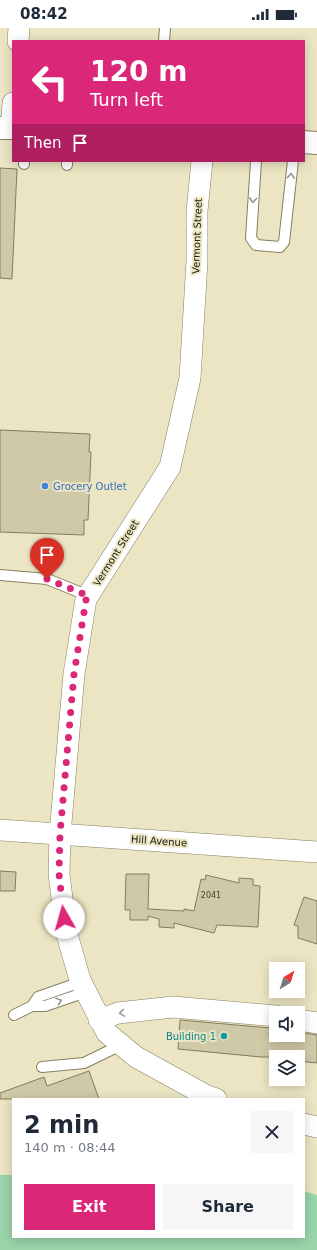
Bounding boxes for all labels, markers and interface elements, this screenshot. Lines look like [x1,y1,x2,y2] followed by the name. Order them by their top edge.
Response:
[20,5,68,23] text: 08:42
[90,55,187,88] text: 120 m
[24,56,76,108] icon: left
[90,89,163,110] text: Turn left
[69,132,91,154] icon: arrive
[24,134,61,152] text: Then
[286,173,295,179] one-way arrow
[249,197,257,203] one-way arrow
[190,198,204,274] street label: Vermont Street
[40,481,50,491] marker: Grocery Outlet
[53,481,127,492] place label: Grocery Outlet
[91,518,141,588] street label: Vermont Street
[30,538,64,579] pin
[36,544,58,566] icon: arrive
[131,834,187,848] street label: Hill Avenue
[201,891,221,900] house number: 2041
[43,897,85,939] position arrow
[269,962,305,998] north arrow
[269,962,305,1086] map controls
[55,998,62,1006] one-way arrow
[269,1006,305,1042] button: sound
[119,1008,125,1017] one-way arrow
[166,1031,216,1042] place label: Building 1
[219,1031,229,1041] marker: Building 1
[269,1050,305,1086] button: layers
[24,1111,99,1139] text: 2 min
[251,1111,293,1153] button: close
[24,1140,115,1155] text: 140 m · 08:44
[24,1184,155,1230] button: Exit
[163,1184,293,1230] button: Share

